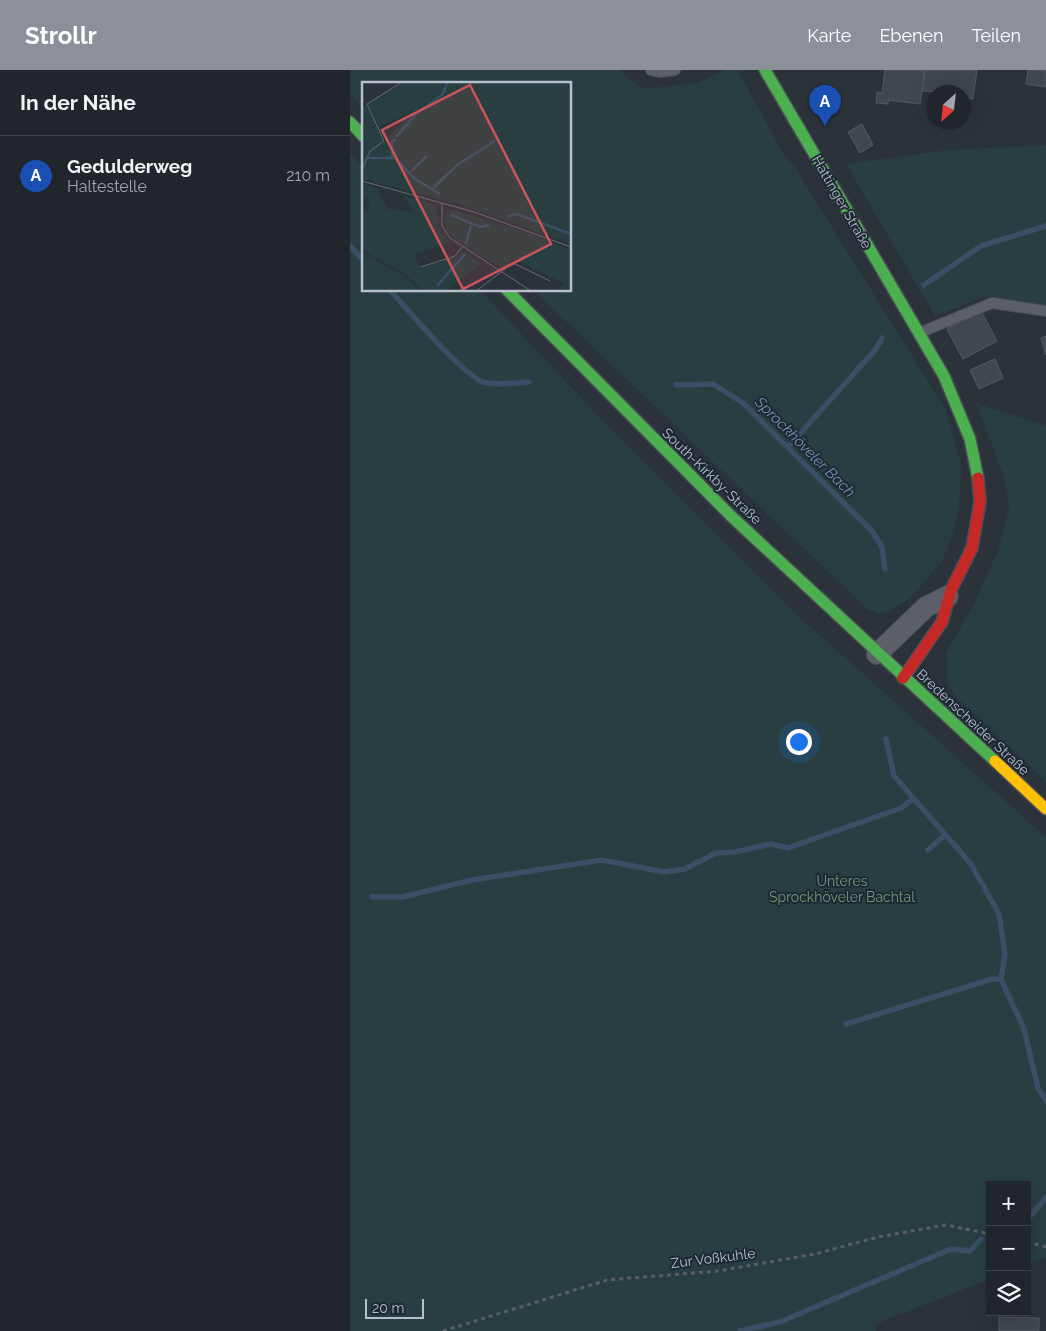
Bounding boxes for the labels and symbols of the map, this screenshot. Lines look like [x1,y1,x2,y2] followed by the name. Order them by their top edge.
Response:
[362,82,571,291] inset map
[809,85,841,126] pin: A
[926,85,971,130] north arrow
[809,153,875,251] street label: Hattinger Straße
[750,392,859,501] water label: Sprockhöveler Bach
[659,425,765,527] street label: South-Kirkby-Straße
[913,666,1033,778] street label: Bredenscheider Straße
[786,729,812,755] your location
[769,873,915,905] park label: Unteres Sprockhöveler Bachtal
[670,1245,756,1271] street label: Zur Voßkuhle
[365,1296,424,1319] scale bar

